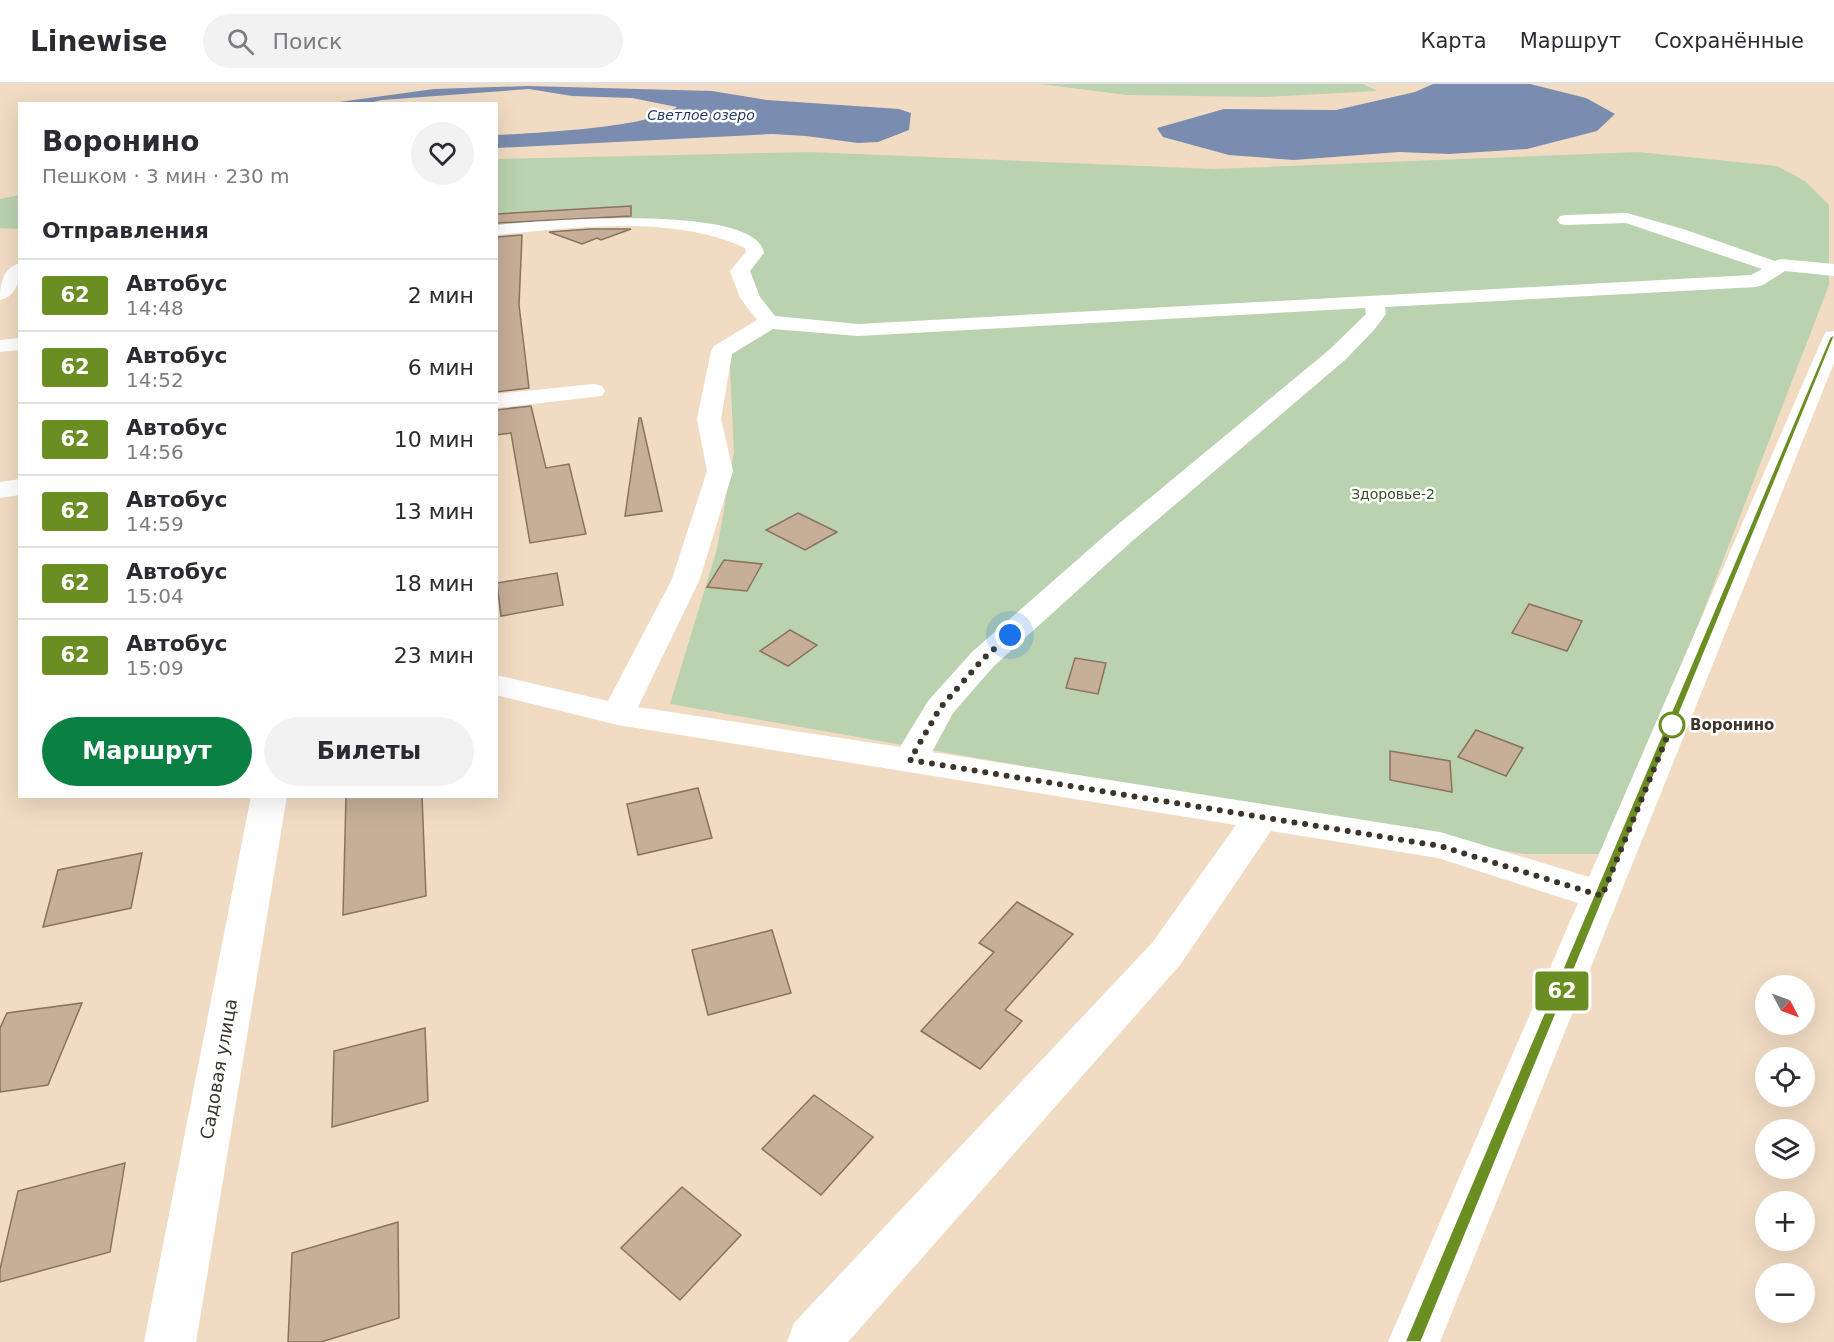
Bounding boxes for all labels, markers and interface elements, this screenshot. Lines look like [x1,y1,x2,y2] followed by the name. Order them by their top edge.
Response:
[203,14,623,68] search box
[30,25,167,58] text: Linewise
[224,25,257,58] icon: search
[272,29,342,54] text: Поиск
[1421,29,1487,53] text: Карта
[1520,29,1621,53] text: Маршрут
[1654,29,1804,53] text: Сохранённые
[647,107,755,123] water label: Светлое озеро
[411,122,474,185] button: heart
[42,125,199,158] text: Воронино
[42,164,289,188] text: Пешком · 3 мин · 230 m
[42,218,209,243] text: Отправления
[126,271,228,296] text: Автобус
[60,283,90,307] text: 62
[408,283,474,308] text: 2 мин
[126,296,184,320] text: 14:48
[126,343,228,368] text: Автобус
[60,355,90,379] text: 62
[408,355,474,380] text: 6 мин
[126,368,184,392] text: 14:52
[126,415,228,440] text: Автобус
[60,427,90,451] text: 62
[394,427,474,452] text: 10 мин
[126,440,184,464] text: 14:56
[1351,486,1435,502] park label: Здоровье-2
[126,487,228,512] text: Автобус
[60,499,90,523] text: 62
[394,499,474,524] text: 13 мин
[126,512,184,536] text: 14:59
[126,559,228,584] text: Автобус
[60,571,90,595] text: 62
[394,571,474,596] text: 18 мин
[126,584,184,608] text: 15:04
[995,620,1025,650] your location
[126,631,228,656] text: Автобус
[60,643,90,667] text: 62
[394,643,474,668] text: 23 мин
[126,656,184,680] text: 15:09
[1659,712,1685,738] marker: Воронино
[1690,716,1774,734] place label: Воронино
[42,717,252,786] button: Маршрут
[264,717,474,786] button: Билеты
[1535,972,1589,1010] line badge: 62
[1755,975,1815,1035] north arrow
[1755,975,1815,1323] map controls
[1547,979,1577,1003] text: 62
[196,997,241,1141] street label: Садовая улица
[1755,1047,1815,1107] button: locate
[1755,1119,1815,1179] button: layers
[1755,1191,1815,1251] button: +
[1755,1263,1815,1323] button: −

